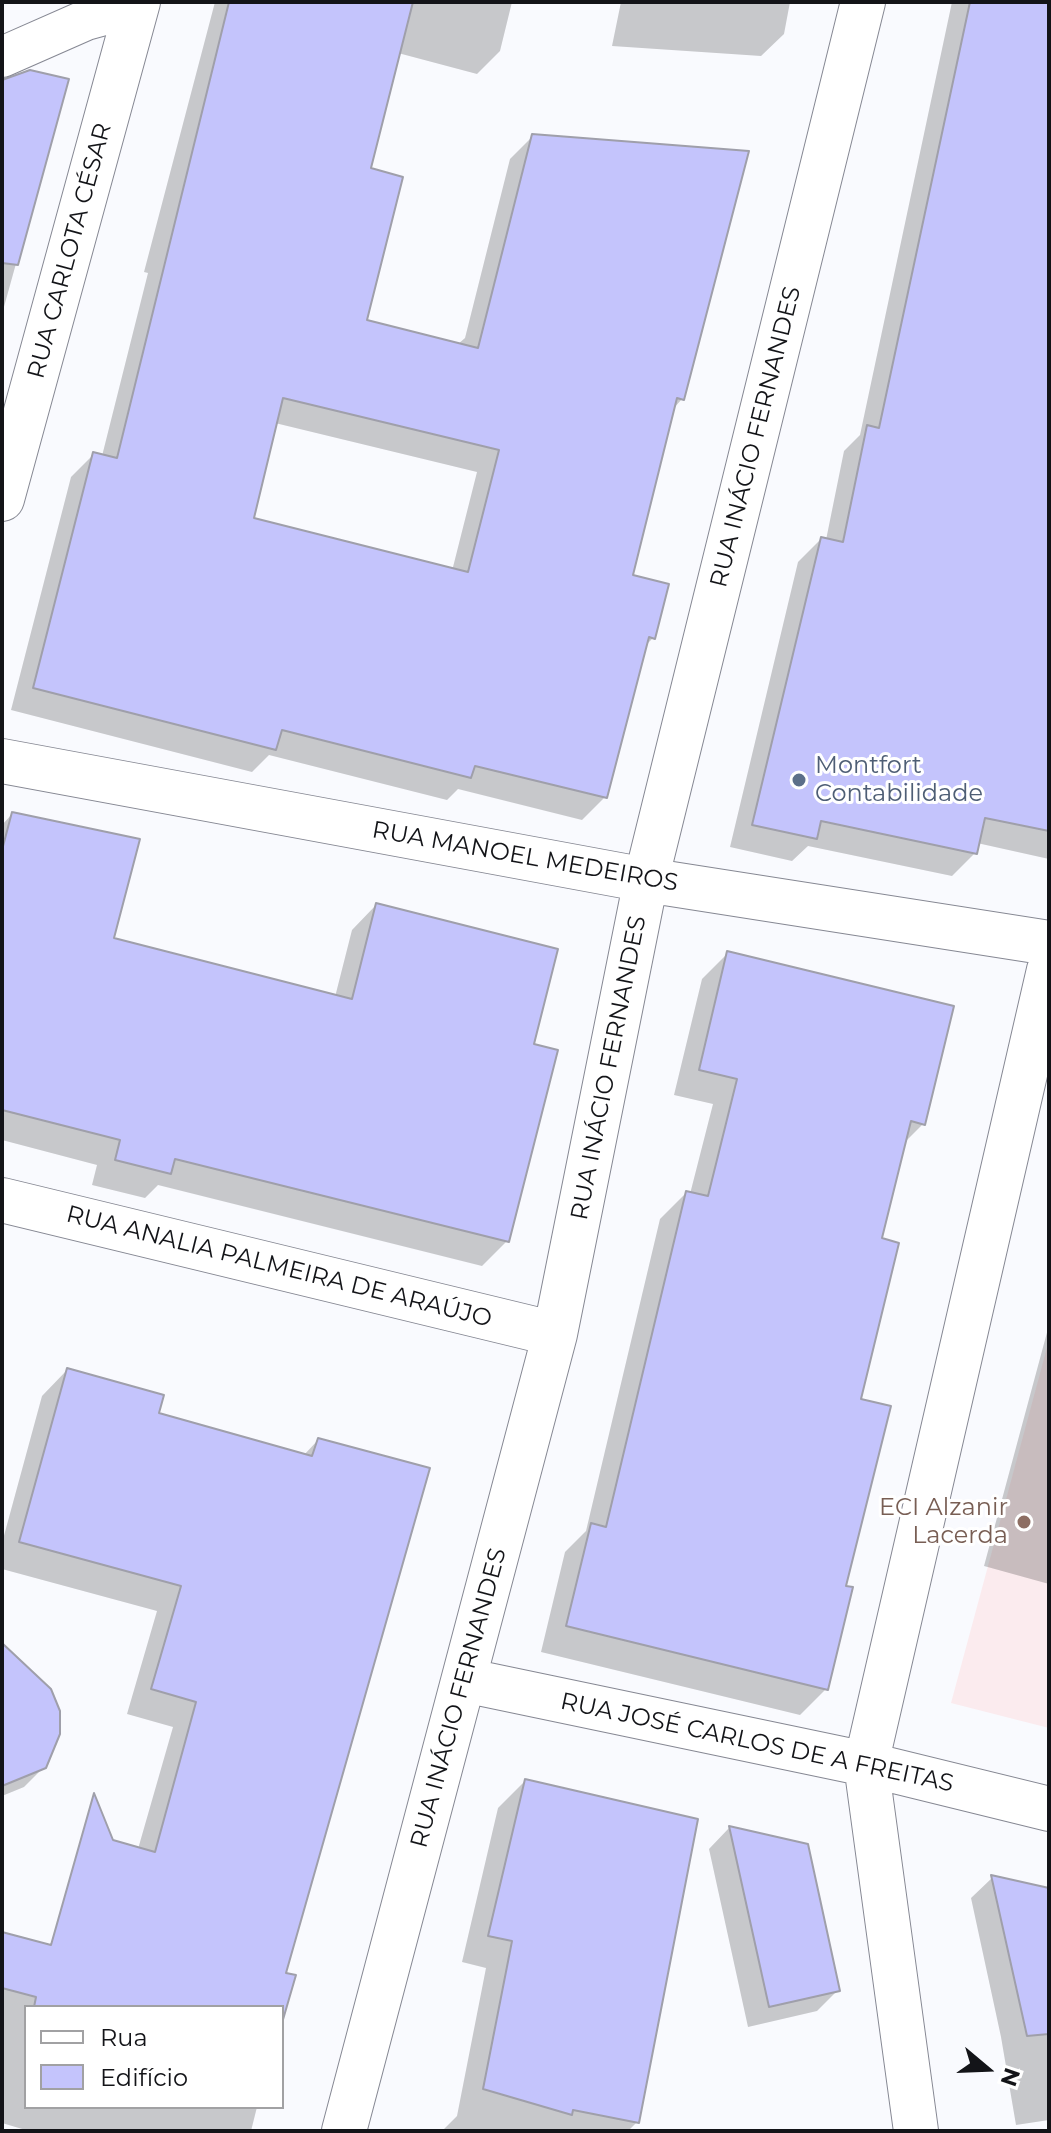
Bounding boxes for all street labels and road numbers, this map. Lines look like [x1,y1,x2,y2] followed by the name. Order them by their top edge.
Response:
[22,120,118,382] street label: RUA CARLOTA CÉSAR
[705,283,807,591] street label: RUA INÁCIO FERNANDES
[370,816,680,898] street label: RUA MANOEL MEDEIROS
[565,913,653,1223] street label: RUA INÁCIO FERNANDES
[63,1200,495,1334] street label: RUA ANALIA PALMEIRA DE ARAÚJO
[405,1545,513,1851] street label: RUA INÁCIO FERNANDES
[558,1687,956,1799] street label: RUA JOSÉ CARLOS DE A FREITAS

